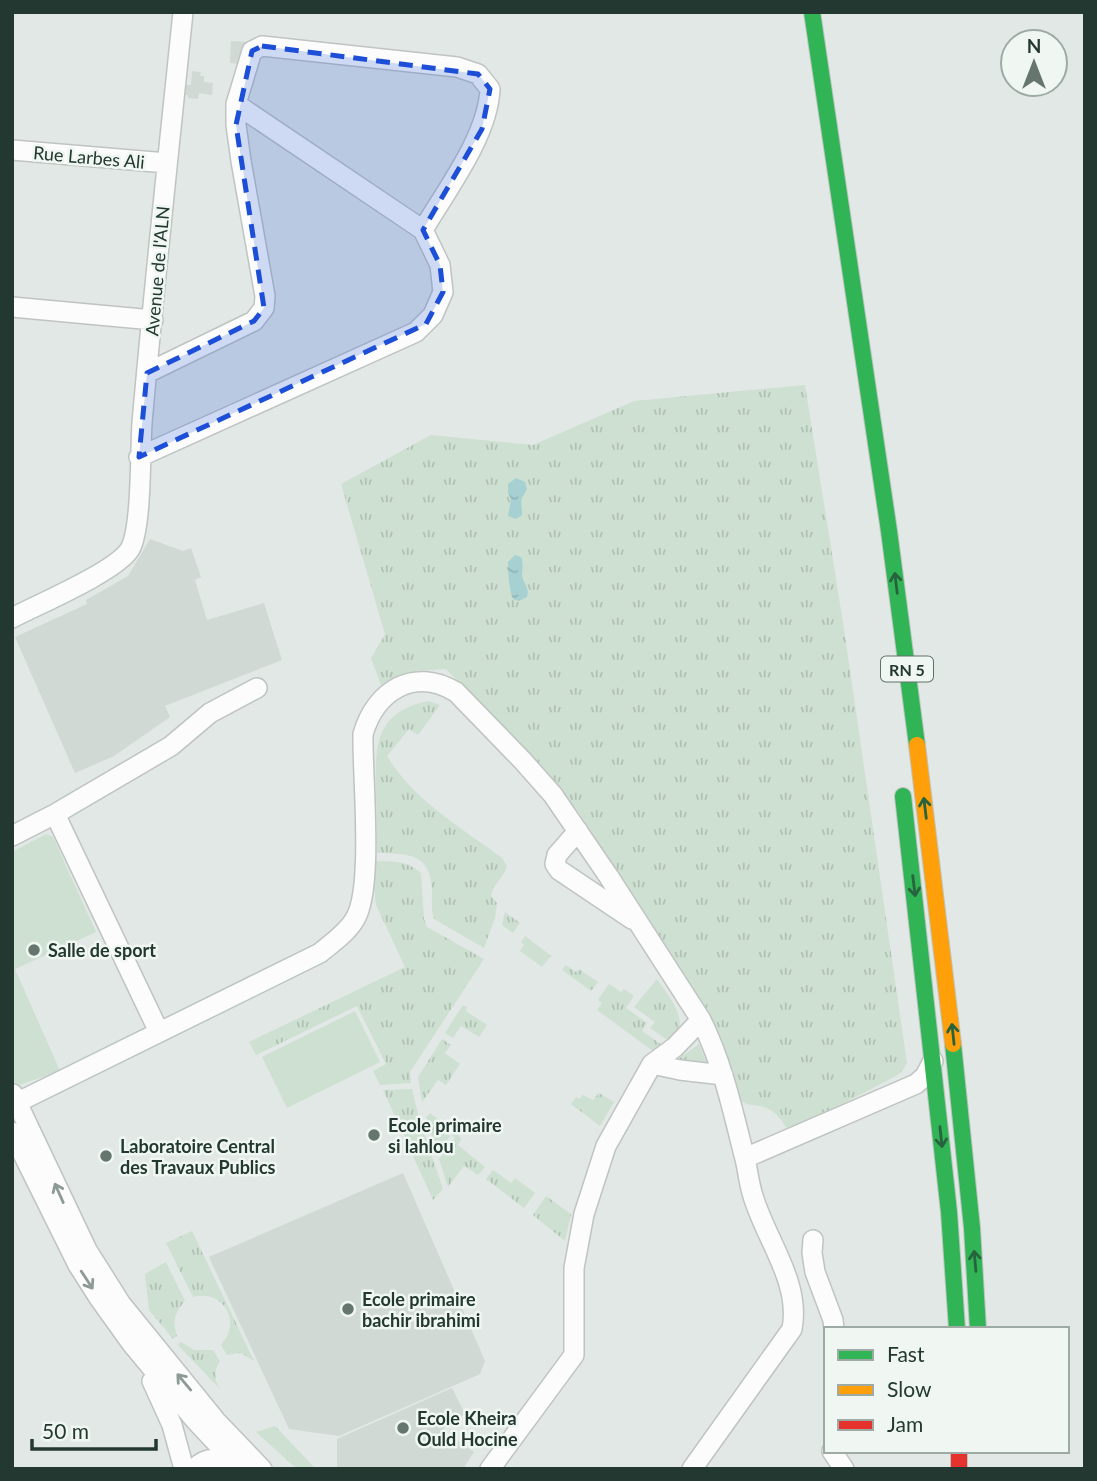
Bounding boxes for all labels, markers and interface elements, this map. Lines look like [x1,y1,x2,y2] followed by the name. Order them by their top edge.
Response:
[999,28,1069,98] north arrow
[1027,34,1041,57] text: N
[32,141,146,173] street label: Rue Larbes Ali
[140,205,174,337] street label: Avenue de l'ALN
[889,572,902,595] one-way arrow
[881,656,933,682] road number: RN 5
[919,797,932,820] one-way arrow
[908,874,921,897] one-way arrow
[48,939,156,961] place label: Salle de sport
[26,942,42,958] marker: Salle de sport
[946,1023,959,1046] one-way arrow
[388,1114,502,1157] place label: Ecole primaire si lahlou
[934,1125,947,1148] one-way arrow
[366,1127,382,1143] marker: Ecole primaire si lahlou
[120,1135,276,1178] place label: Laboratoire Central des Travaux Publics
[98,1148,114,1164] marker: Laboratoire Central des Travaux Publics
[52,1183,65,1204] one-way arrow
[968,1250,981,1272] one-way arrow
[81,1269,95,1289] one-way arrow
[362,1288,480,1331] place label: Ecole primaire bachir ibrahimi
[340,1301,356,1317] marker: Ecole primaire bachir ibrahimi
[824,1327,1069,1453] legend
[887,1341,925,1366] text: Fast
[176,1373,192,1391] one-way arrow
[887,1376,932,1401] text: Slow
[417,1407,518,1450] place label: Ecole Kheira Ould Hocine
[32,1408,156,1452] scale bar
[887,1411,923,1436] text: Jam
[42,1418,89,1443] text: 50 m
[395,1420,411,1436] marker: Ecole Kheira Ould Hocine

